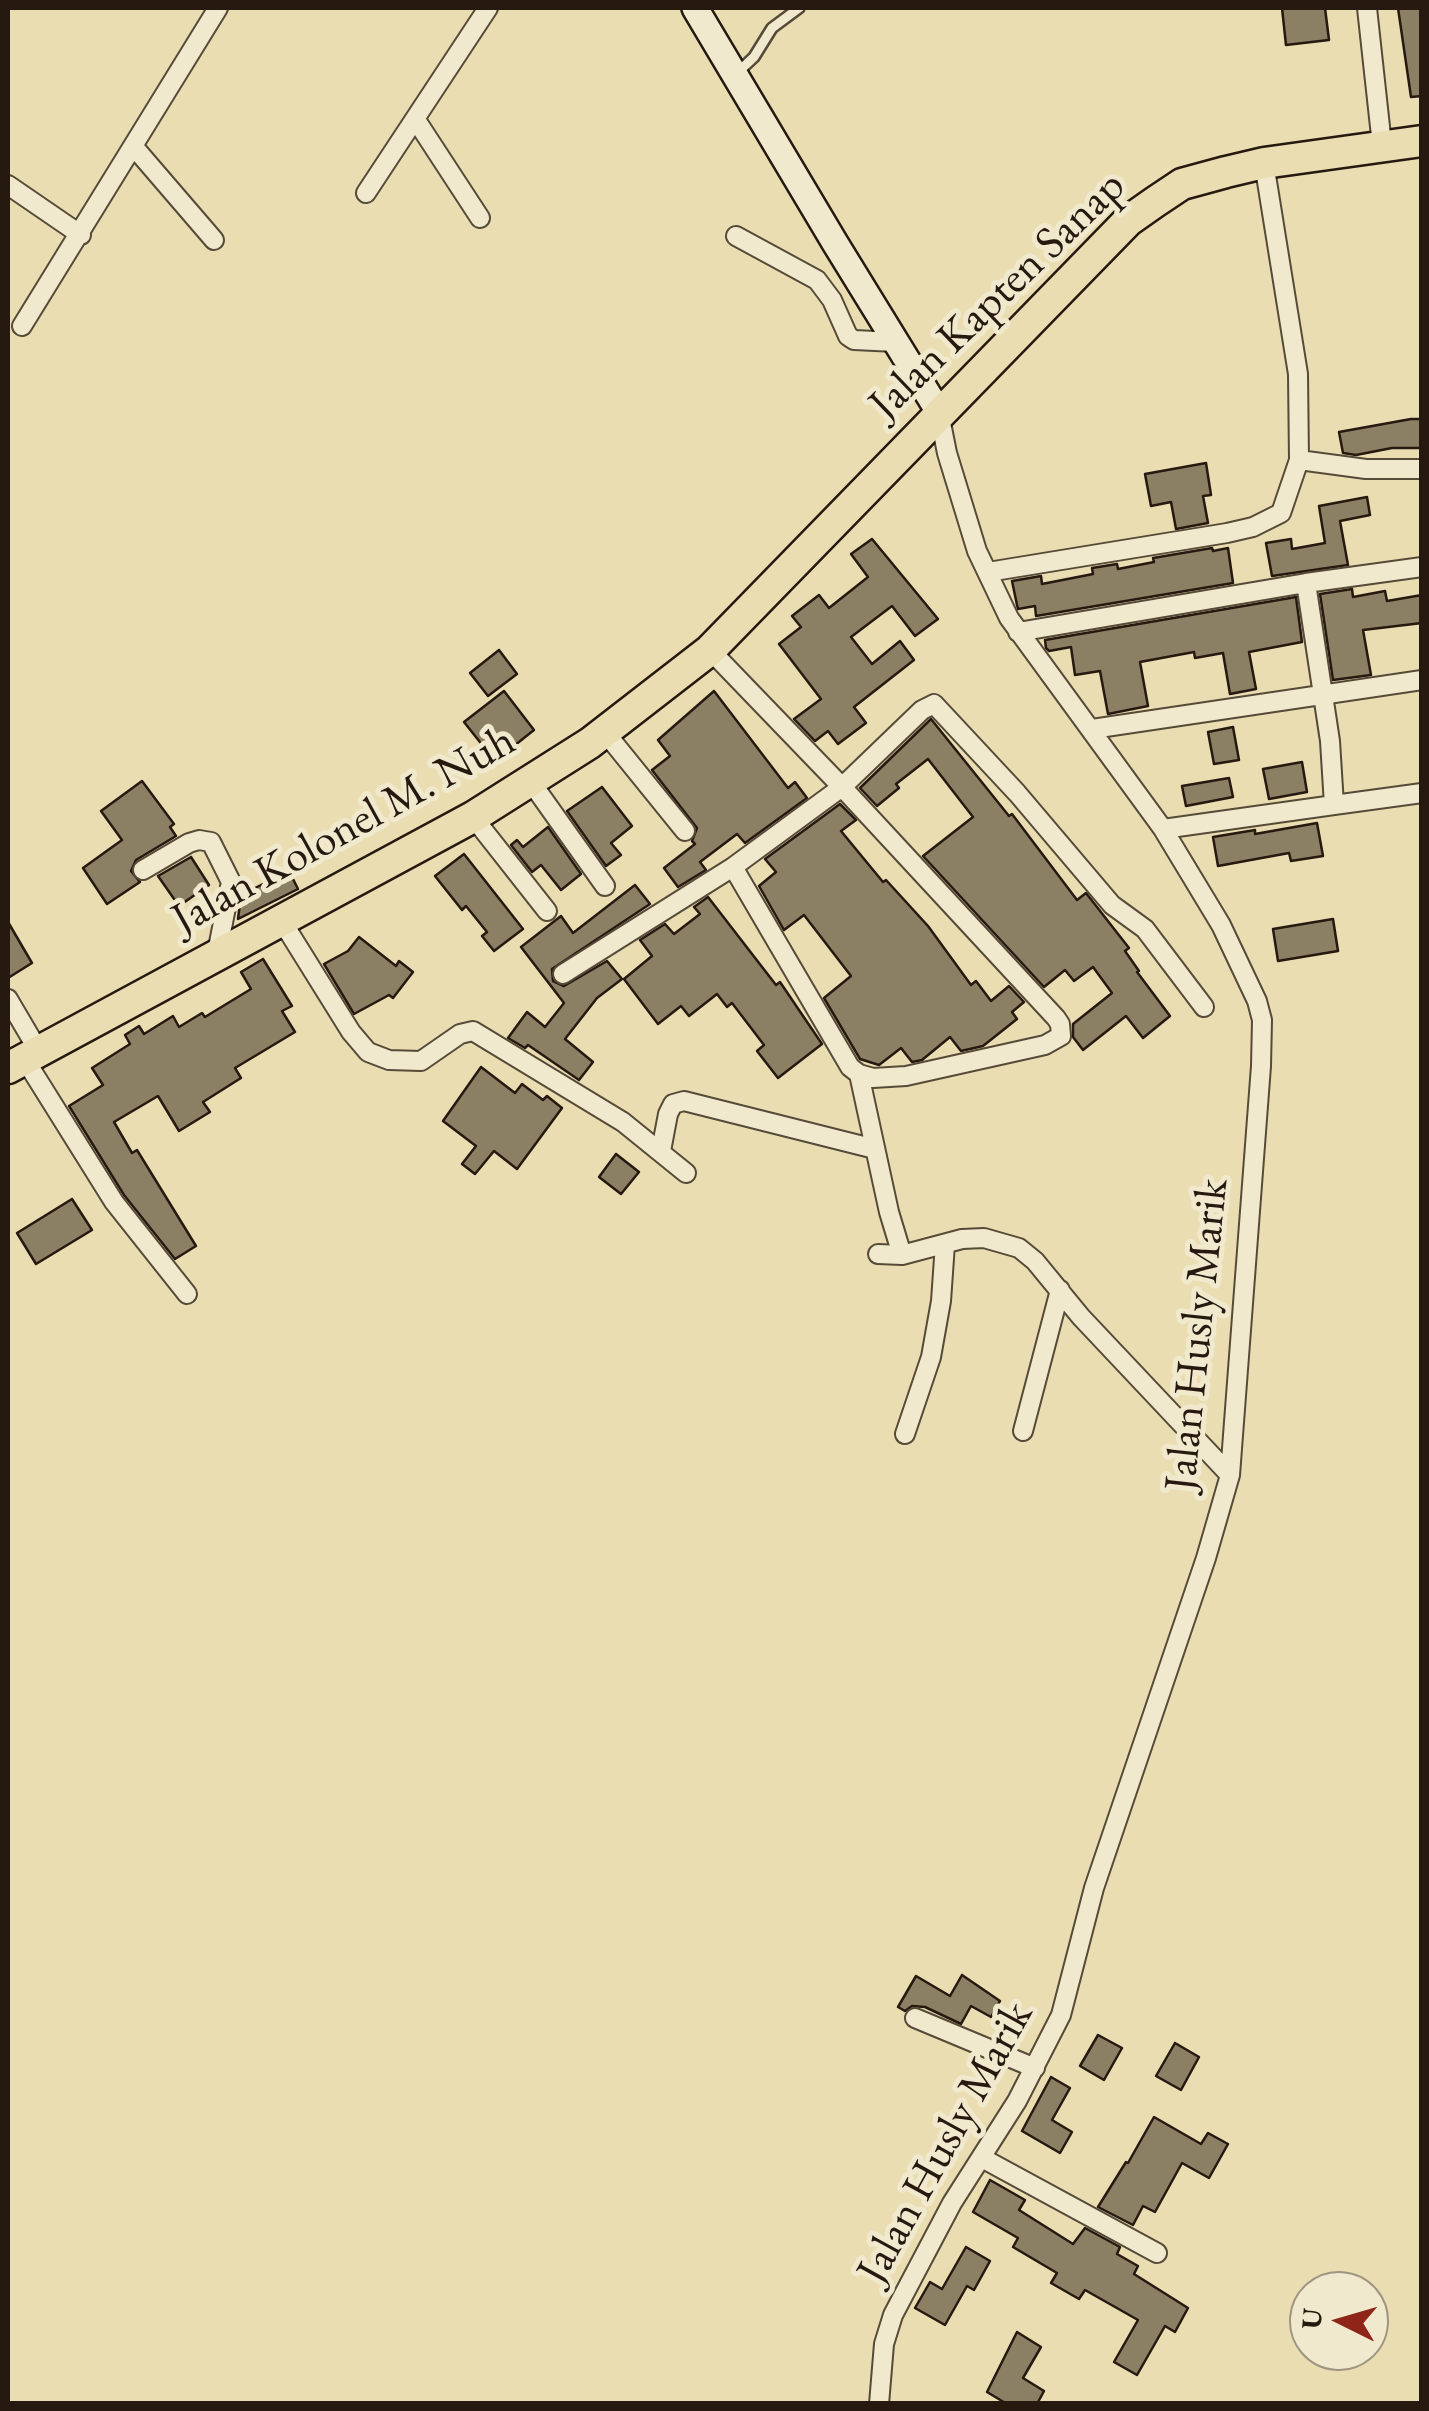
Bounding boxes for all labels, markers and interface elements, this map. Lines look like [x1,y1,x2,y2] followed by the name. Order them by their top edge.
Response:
[859,160,1137,432] street label: Jalan Kapten Sanap
[163,714,525,948] street label: Jalan Kolonel M. Nuh
[1155,1176,1241,1494] street label: Jalan Husly Marik
[846,1993,1046,2293] street label: Jalan Husly Marik
[1289,2271,1389,2371] north arrow
[1292,2307,1330,2331] text: U

